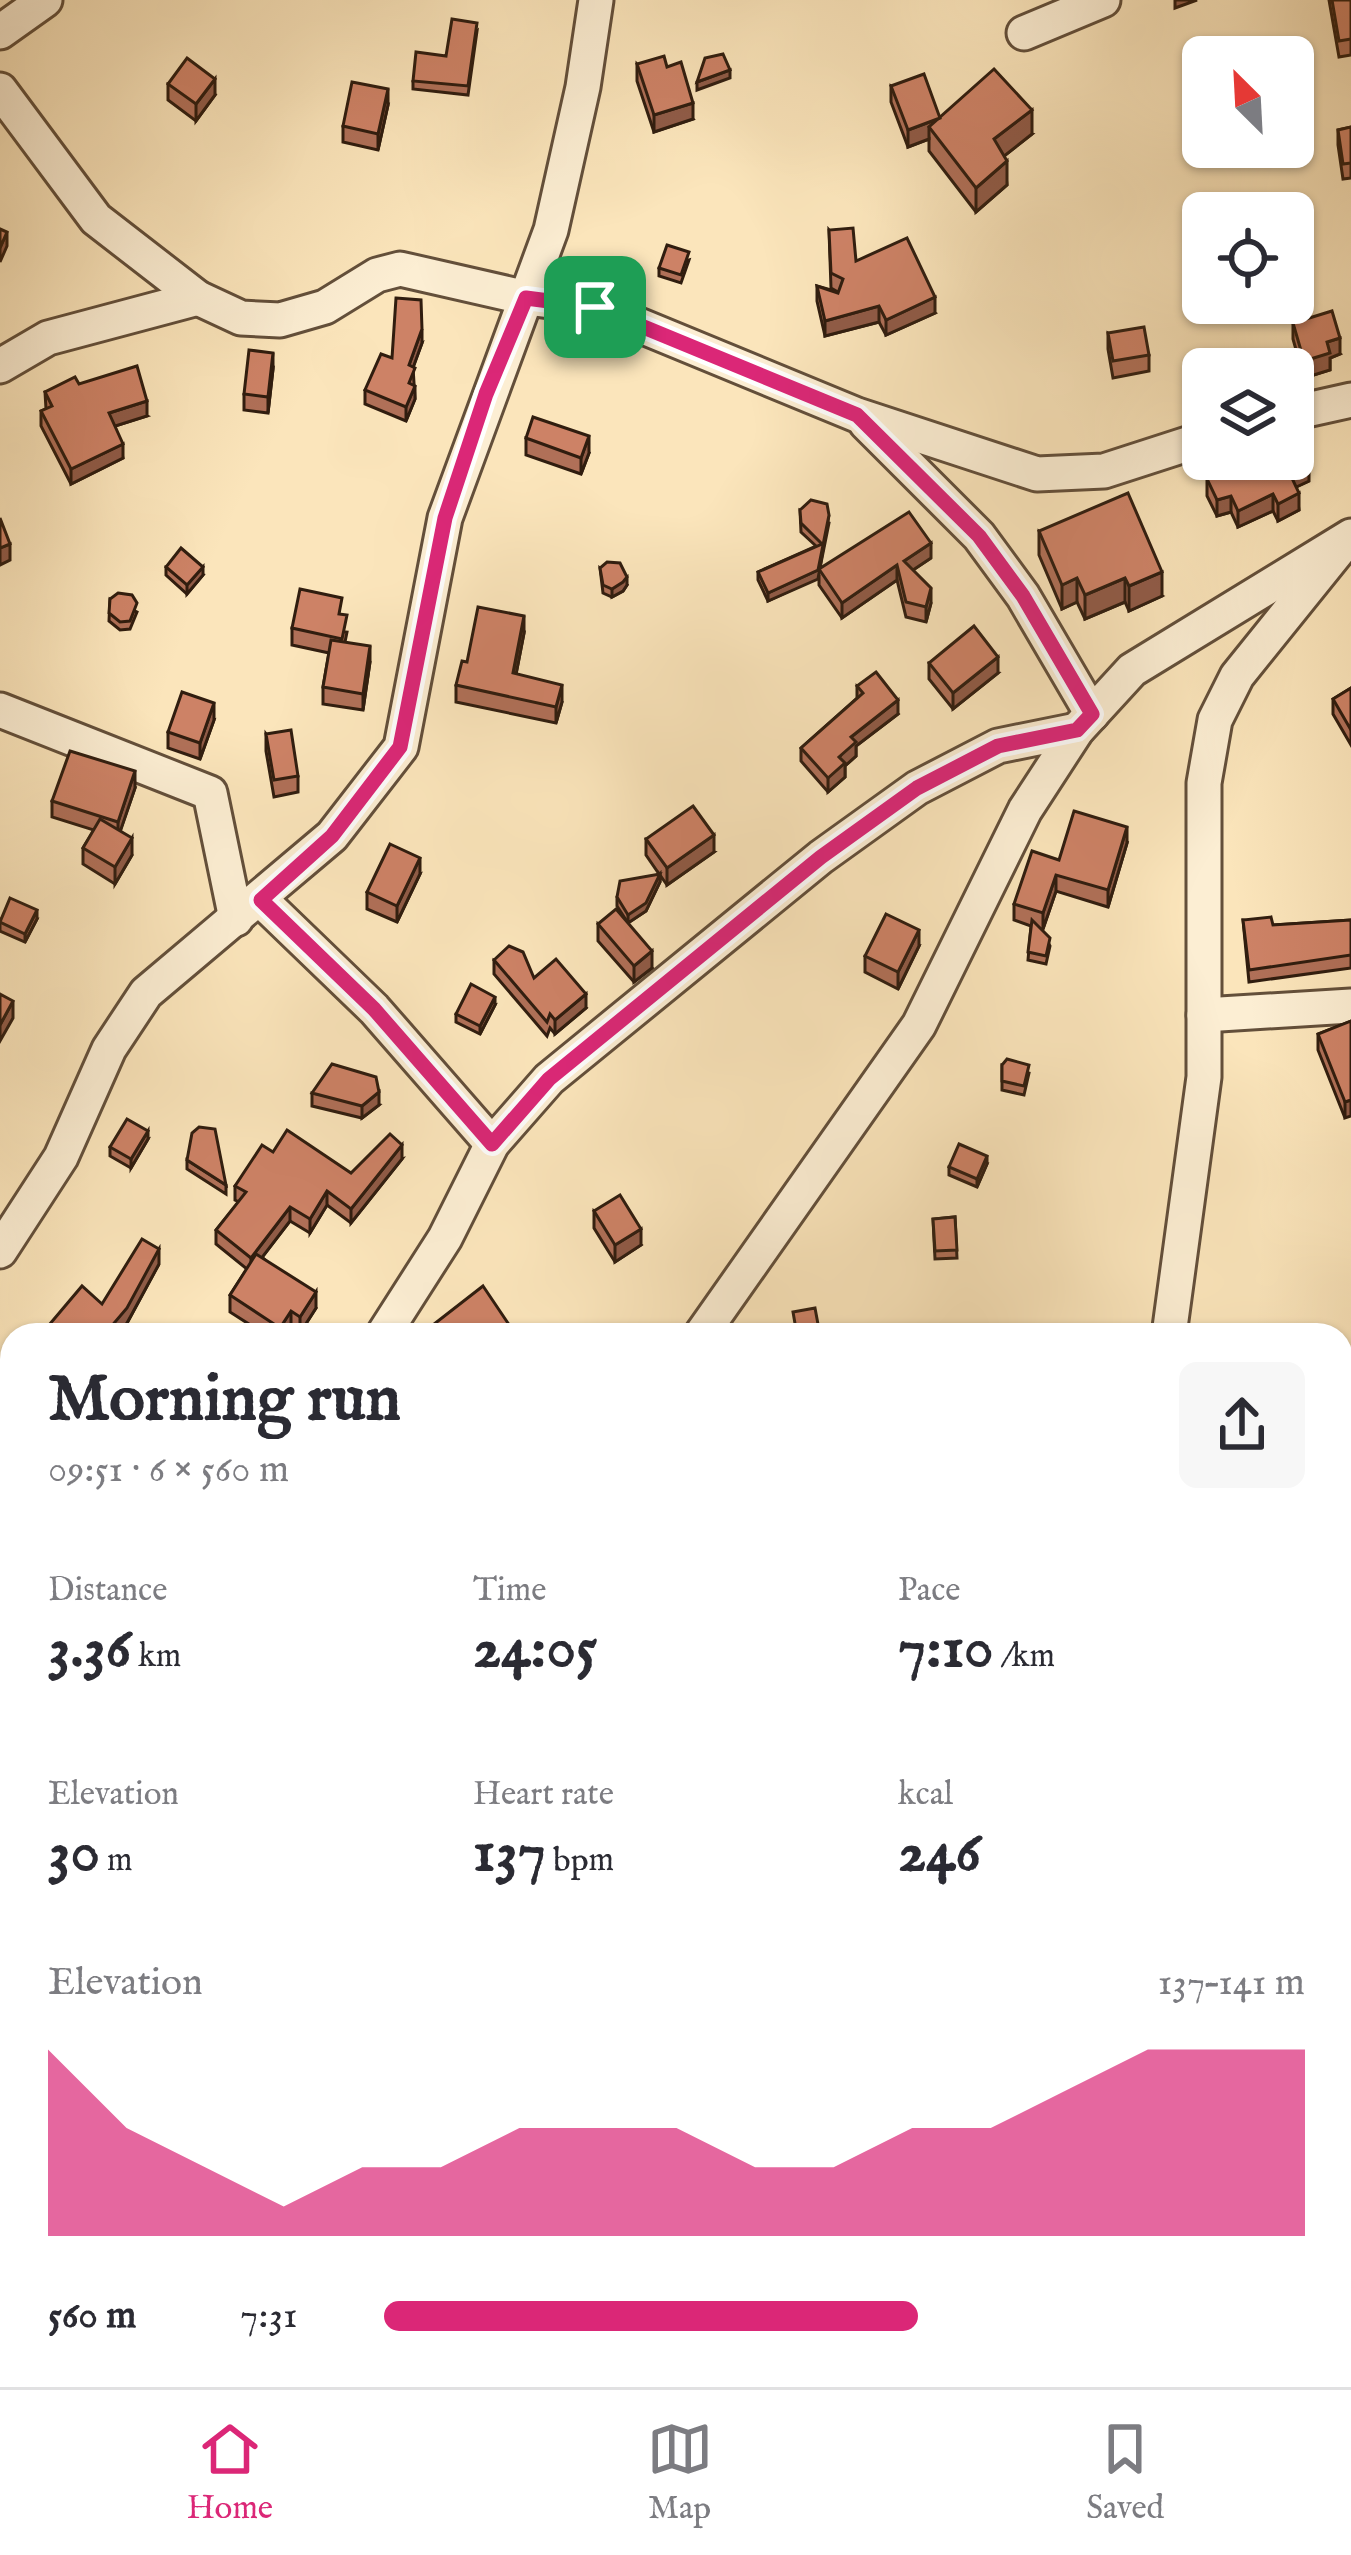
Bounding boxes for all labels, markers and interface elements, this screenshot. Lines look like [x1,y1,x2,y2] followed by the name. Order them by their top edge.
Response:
[1182,36,1314,168] north arrow
[1182,36,1314,480] map controls
[1182,192,1314,324] button: locate
[544,256,646,358] pin
[562,274,628,340] icon: arrive
[1182,348,1314,480] button: layers
[48,1359,401,1443] text: Morning run
[1179,1362,1305,1488] button: share
[48,1446,289,1495] text: 09:51 · 6 × 560 m
[48,1570,167,1612] text: Distance
[473,1570,546,1612] text: Time
[898,1570,960,1612] text: Pace
[48,1612,131,1688] text: 3.36
[473,1612,598,1688] text: 24:05
[898,1612,993,1688] text: 7:10
[131,1636,181,1678] text: km
[993,1636,1055,1678] text: /km
[48,1774,179,1816] text: Elevation
[473,1774,614,1816] text: Heart rate
[898,1774,953,1816] text: kcal
[48,1816,100,1892] text: 30
[473,1816,546,1892] text: 137
[898,1816,981,1892] text: 246
[100,1840,133,1882] text: m
[546,1840,614,1882] text: bpm
[48,1959,203,2008] text: Elevation
[1158,1959,1305,2008] text: 137–141 m
[48,2292,136,2341] text: 560 m
[240,2292,298,2341] text: 7:31
[187,2416,273,2530] tab: Home
[647,2416,713,2530] tab: Map
[1086,2416,1164,2530] tab: Saved

